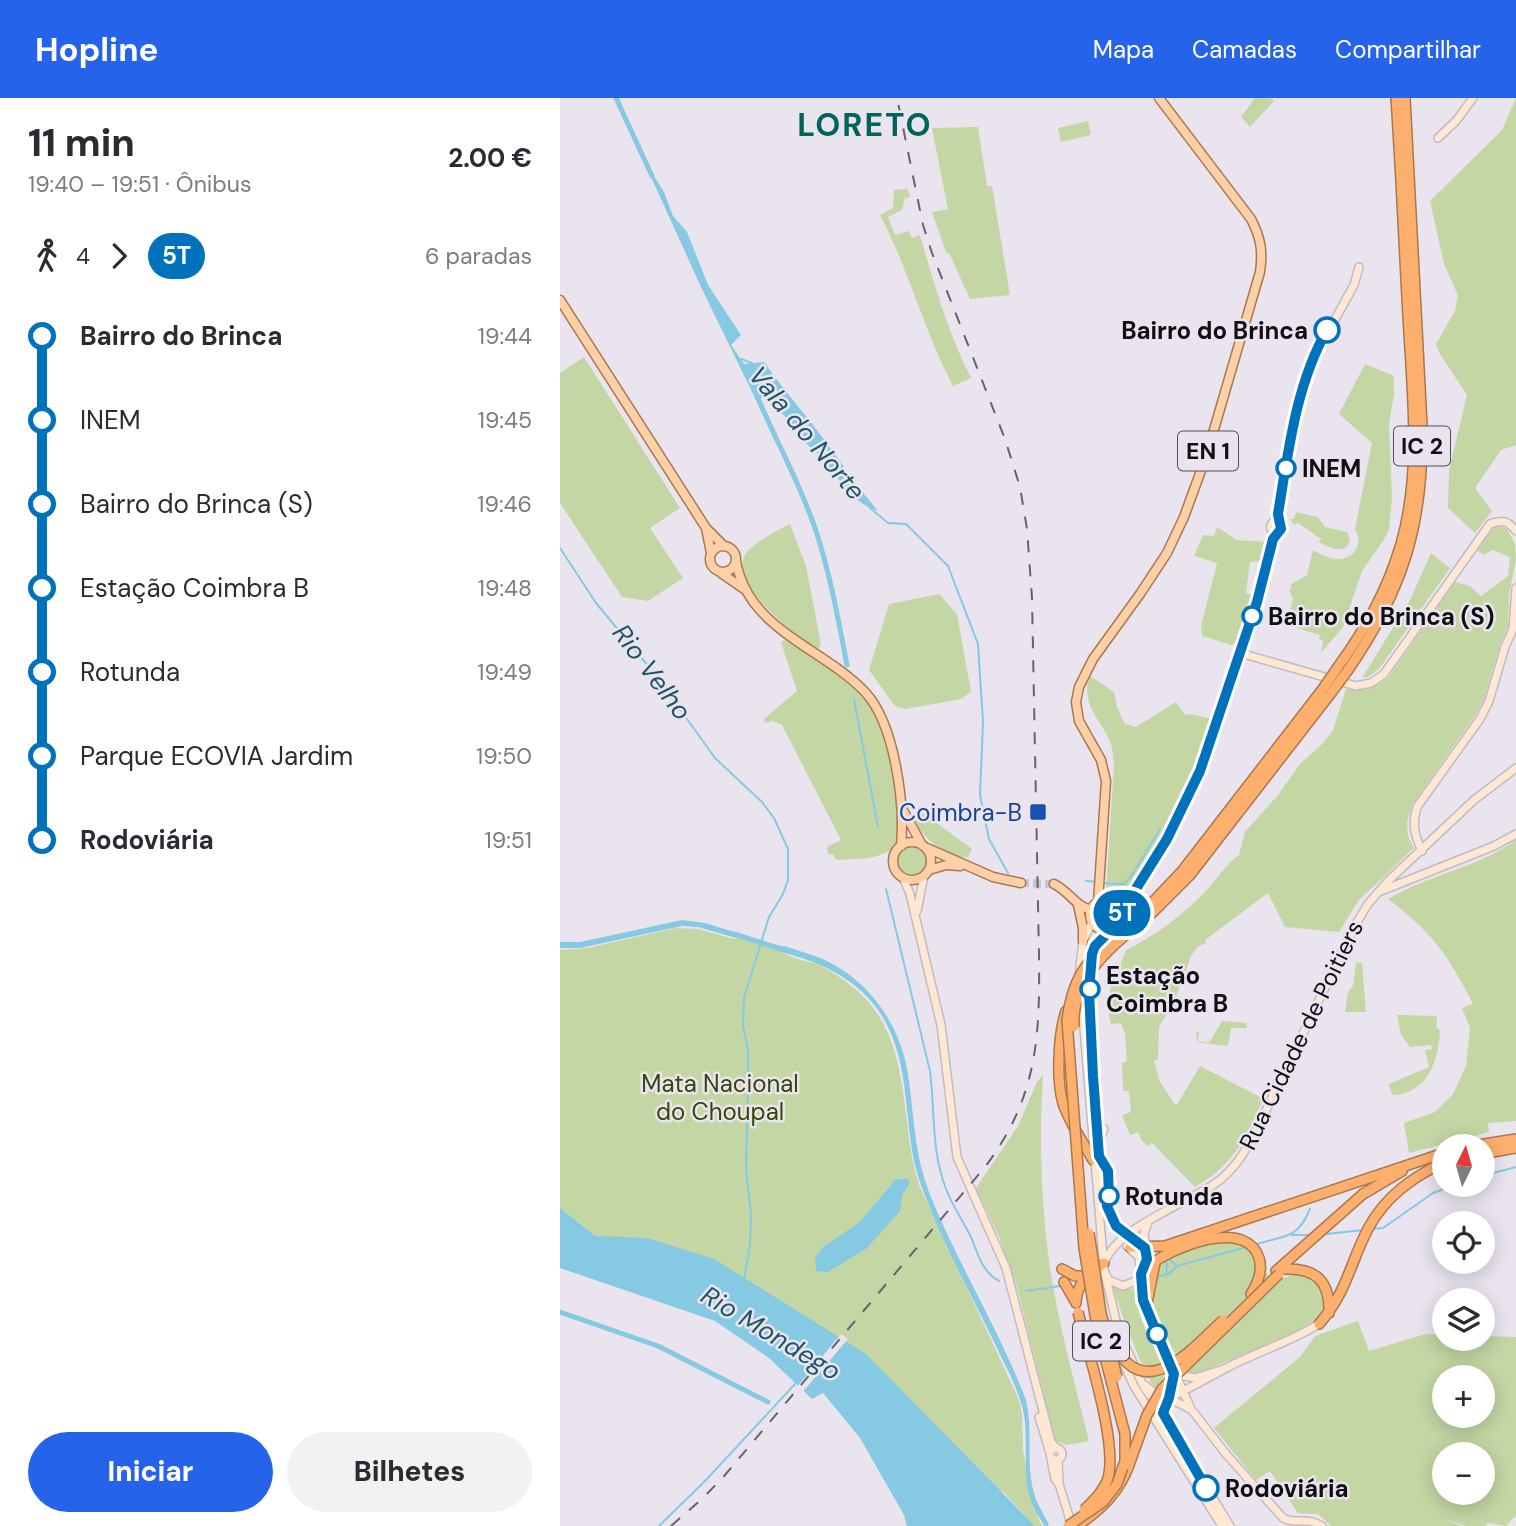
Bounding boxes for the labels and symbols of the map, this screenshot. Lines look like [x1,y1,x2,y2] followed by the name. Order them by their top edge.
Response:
[797,104,933,146] district label: LORETO
[1121,315,1308,346] place label: Bairro do Brinca
[1314,317,1340,343] marker: Bairro do Brinca
[741,359,873,507] water label: Vala do Norte
[1394,426,1450,466] road number: IC 2
[1178,432,1238,470] road number: EN 1
[1302,453,1361,484] place label: INEM
[1276,458,1296,478] marker: INEM
[1268,601,1494,632] place label: Bairro do Brinca (S)
[1242,606,1262,626] marker: Bairro do Brinca (S)
[605,617,699,727] water label: Rio Velho
[899,797,1022,828] place label: Coimbra-B
[1028,802,1048,822] marker: Coimbra-B
[1090,890,1154,936] line badge: 5T
[1232,915,1370,1155] street label: Rua Cidade de Poitiers
[1106,960,1228,1019] place label: Estação Coimbra B
[1080,979,1100,999] marker: Estação Coimbra B
[641,1068,799,1127] park label: Mata Nacional do Choupal
[1432,1134,1494,1197] north arrow
[1125,1181,1223,1212] place label: Rotunda
[1099,1186,1119,1206] marker: Rotunda
[695,1278,847,1388] water label: Rio Mondego
[1073,1322,1129,1360] road number: IC 2
[1147,1324,1167,1344] unlabelled marker
[1225,1473,1349,1504] place label: Rodoviária
[1193,1475,1219,1501] marker: Rodoviária

